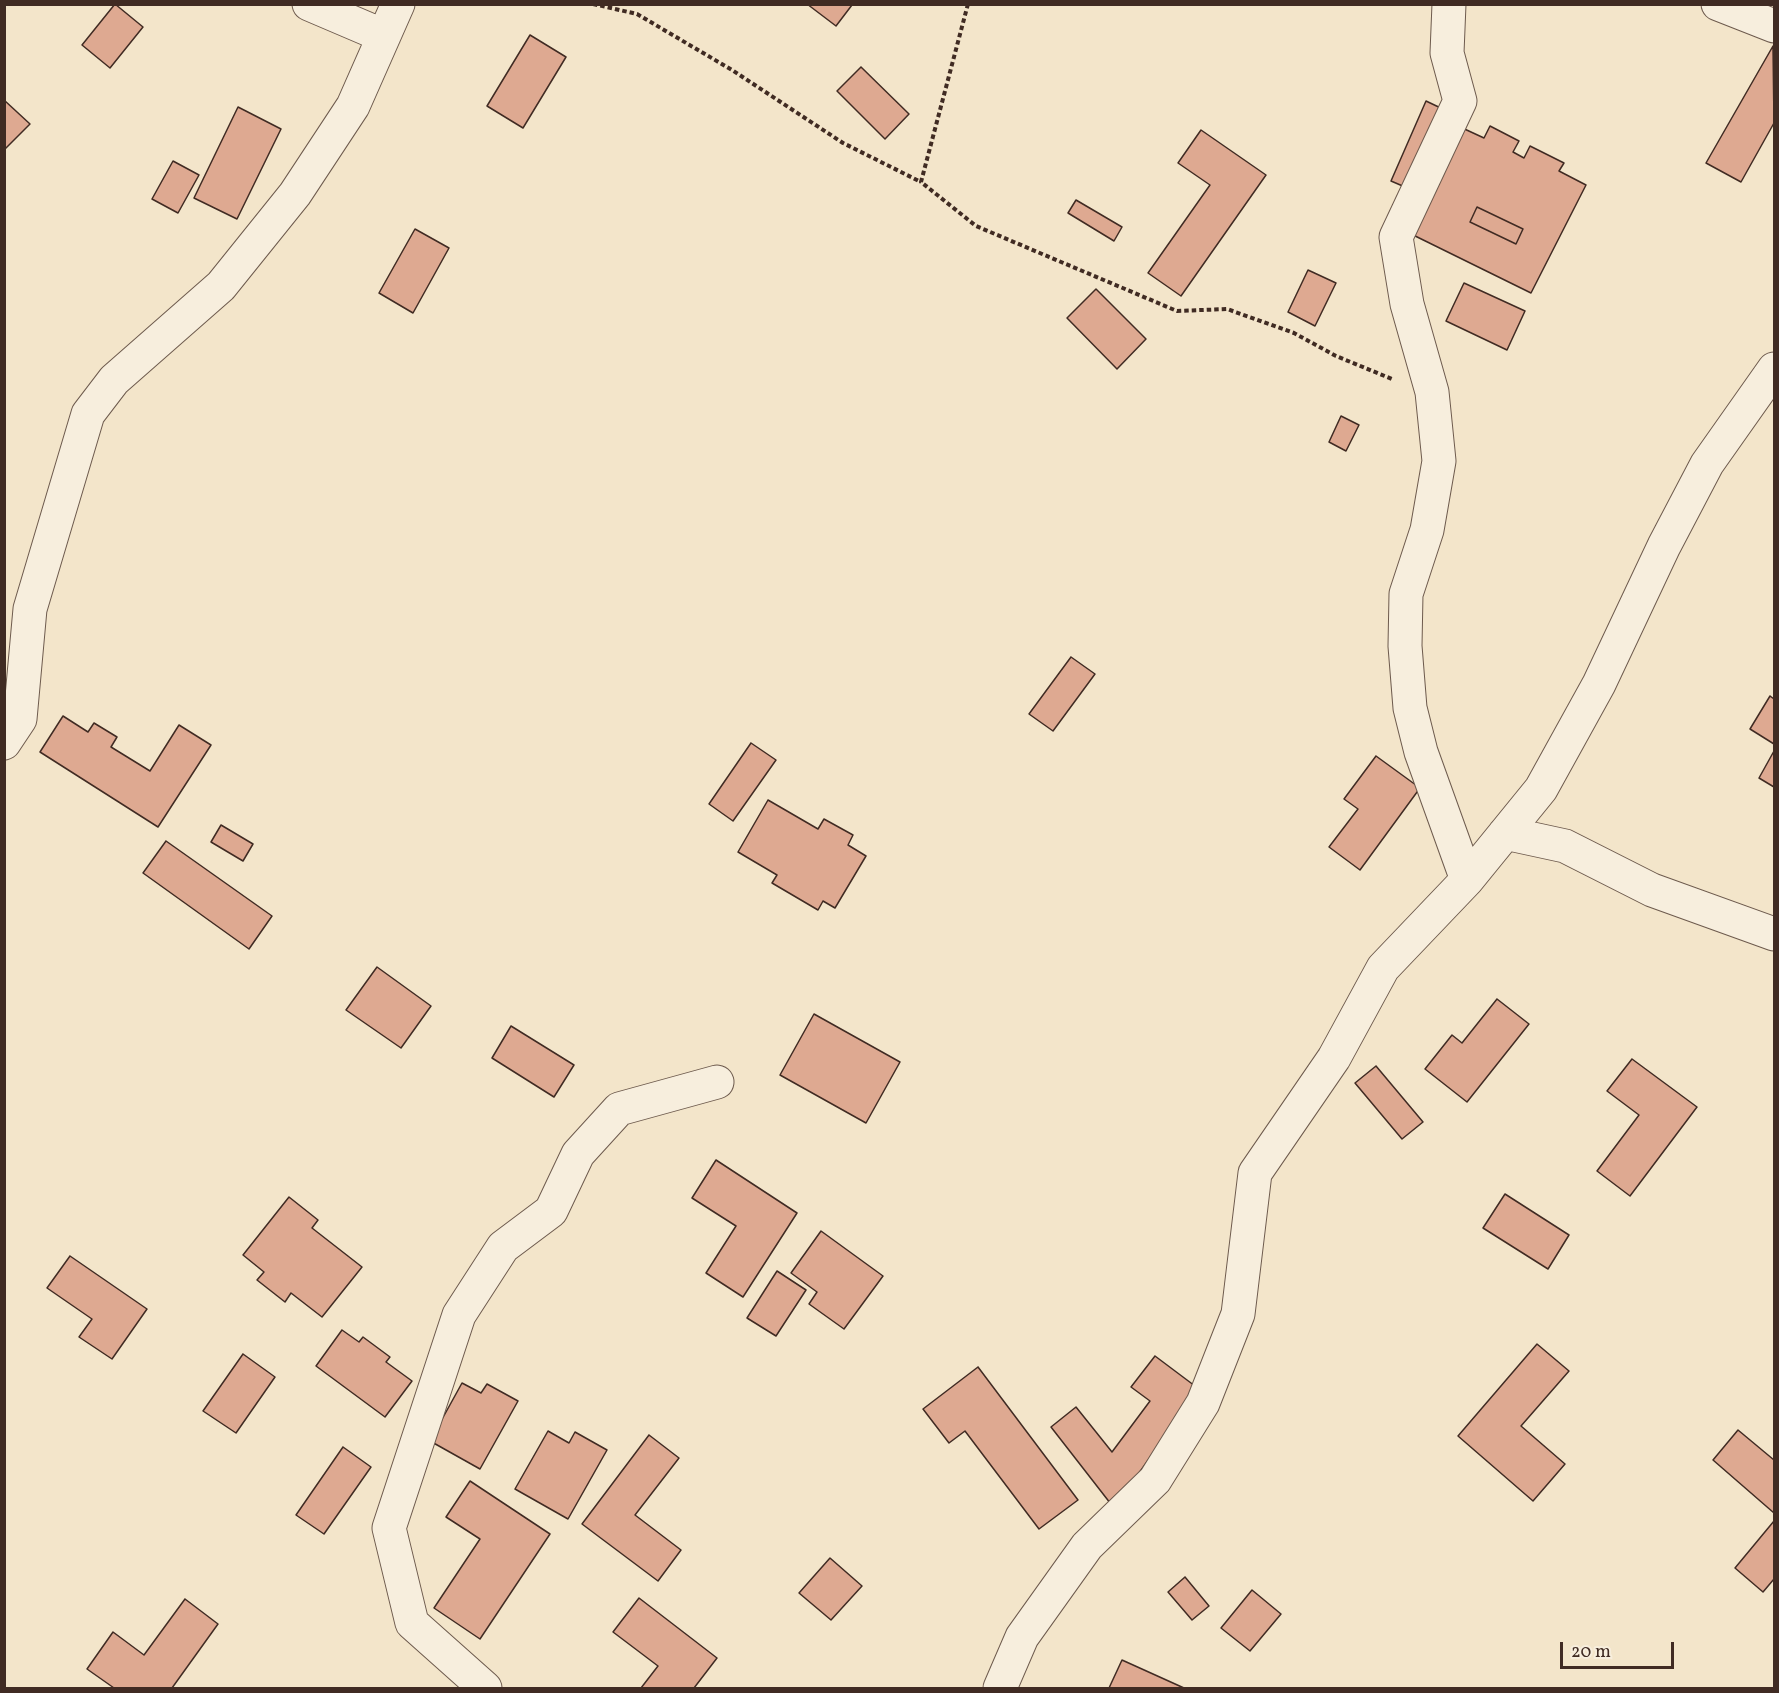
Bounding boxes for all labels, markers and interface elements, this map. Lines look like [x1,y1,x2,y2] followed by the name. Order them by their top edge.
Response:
[1563,1630,1677,1668] scale bar
[1571,1640,1611,1665] text: 20 m

